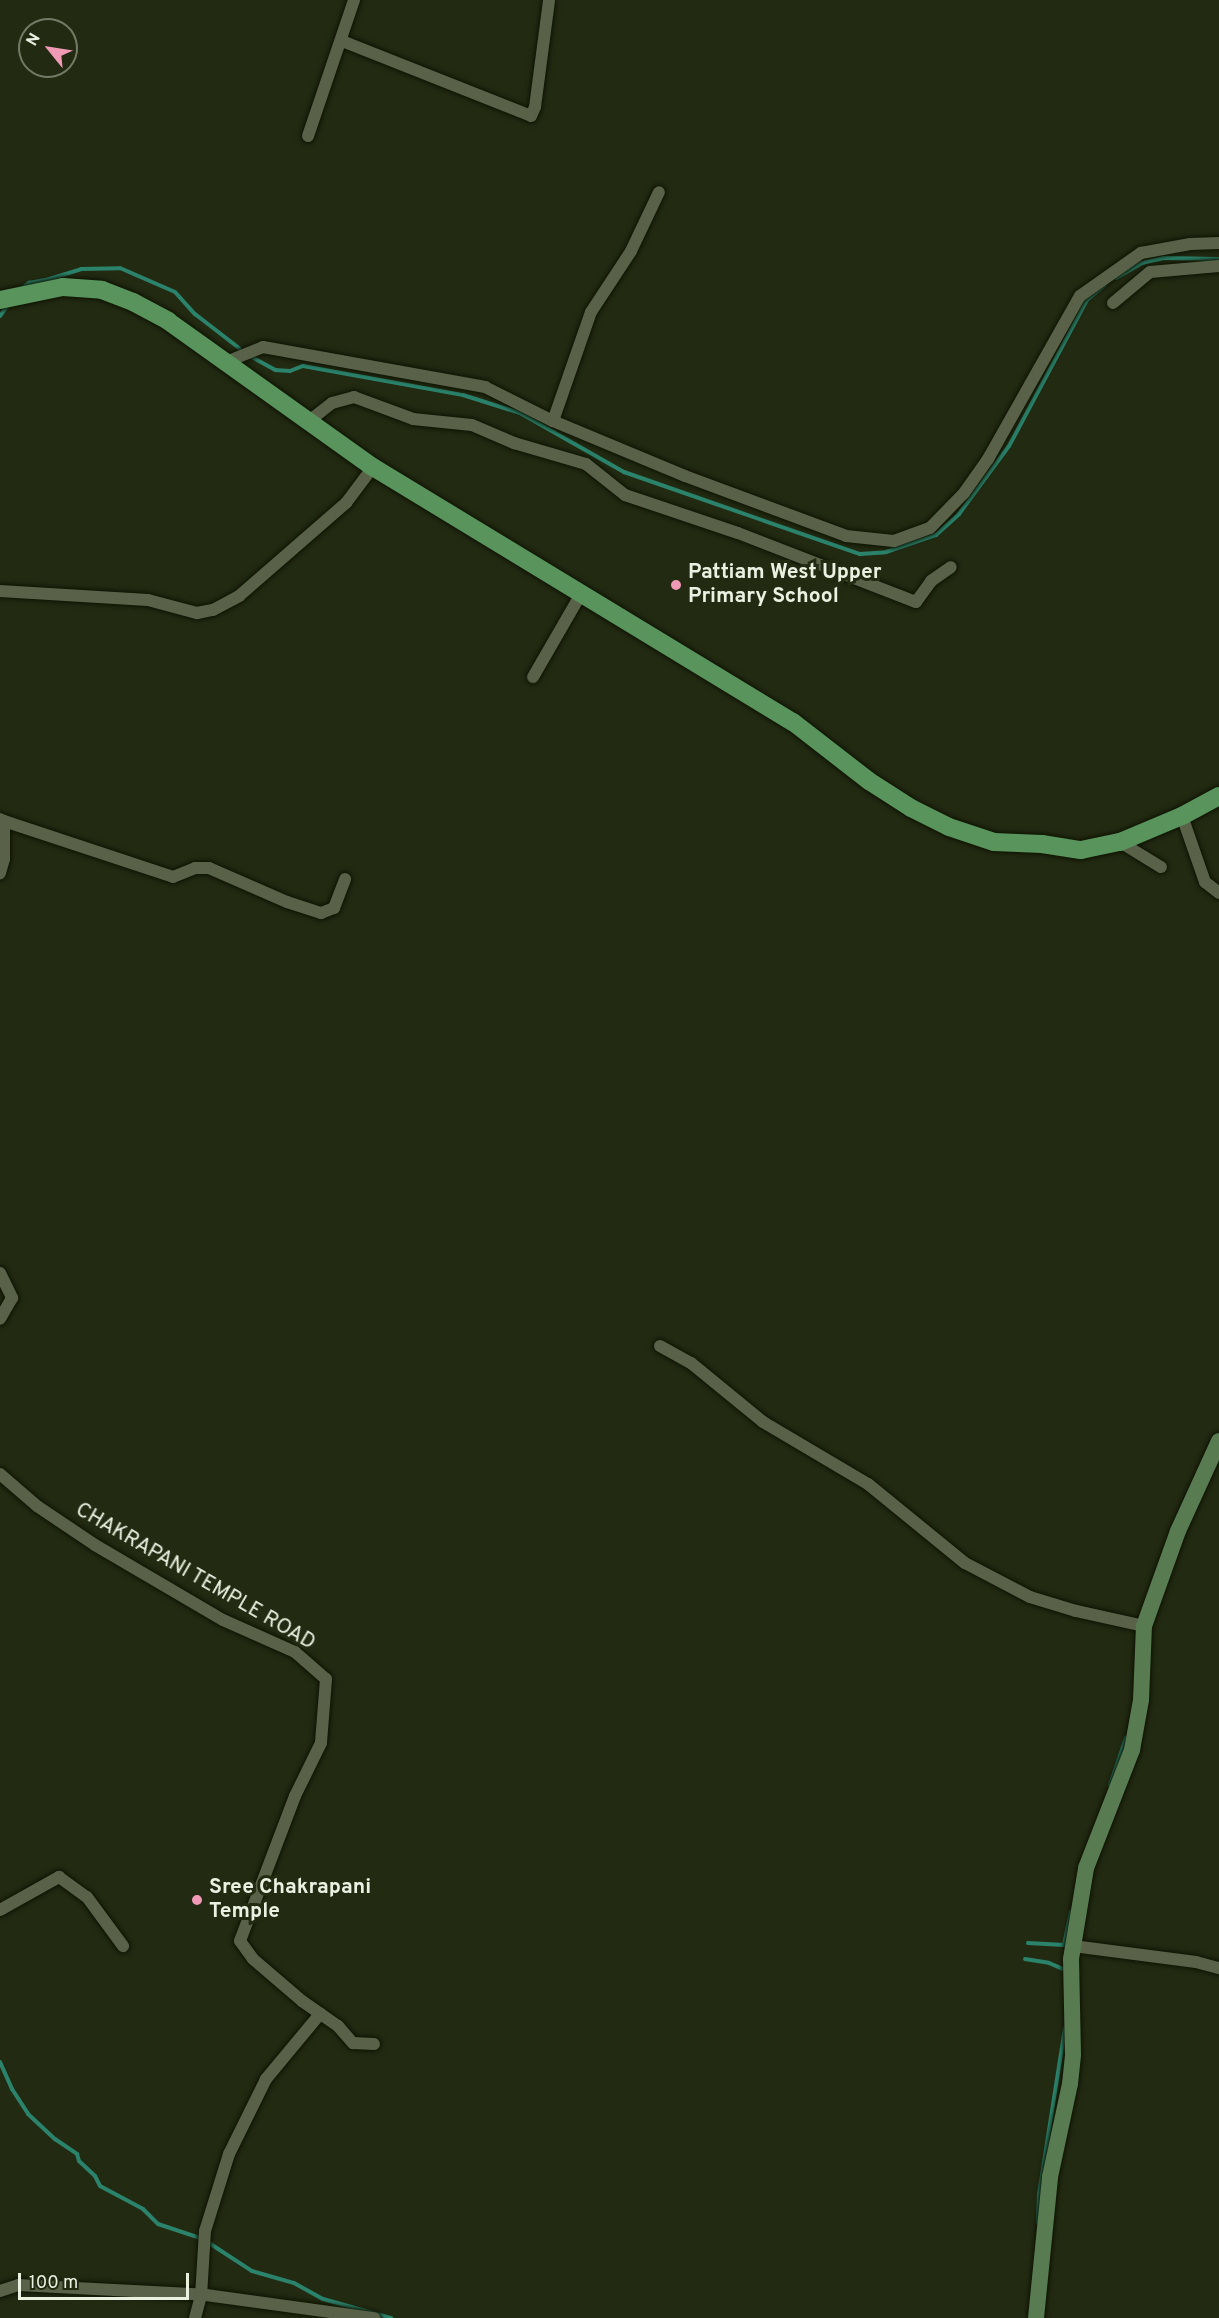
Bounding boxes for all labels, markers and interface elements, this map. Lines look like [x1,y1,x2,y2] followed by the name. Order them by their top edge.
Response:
[18,18,78,78] north arrow
[23,30,46,50] text: N
[688,560,882,610] place label: Pattiam West Upper Primary School
[669,578,683,592] marker: Pattiam West Upper Primary School
[70,1498,320,1656] street label: CHAKRAPANI TEMPLE ROAD
[209,1875,371,1925] place label: Sree Chakrapani Temple
[190,1893,204,1907] marker: Sree Chakrapani Temple
[21,2261,192,2299] scale bar
[29,2272,78,2295] text: 100 m

